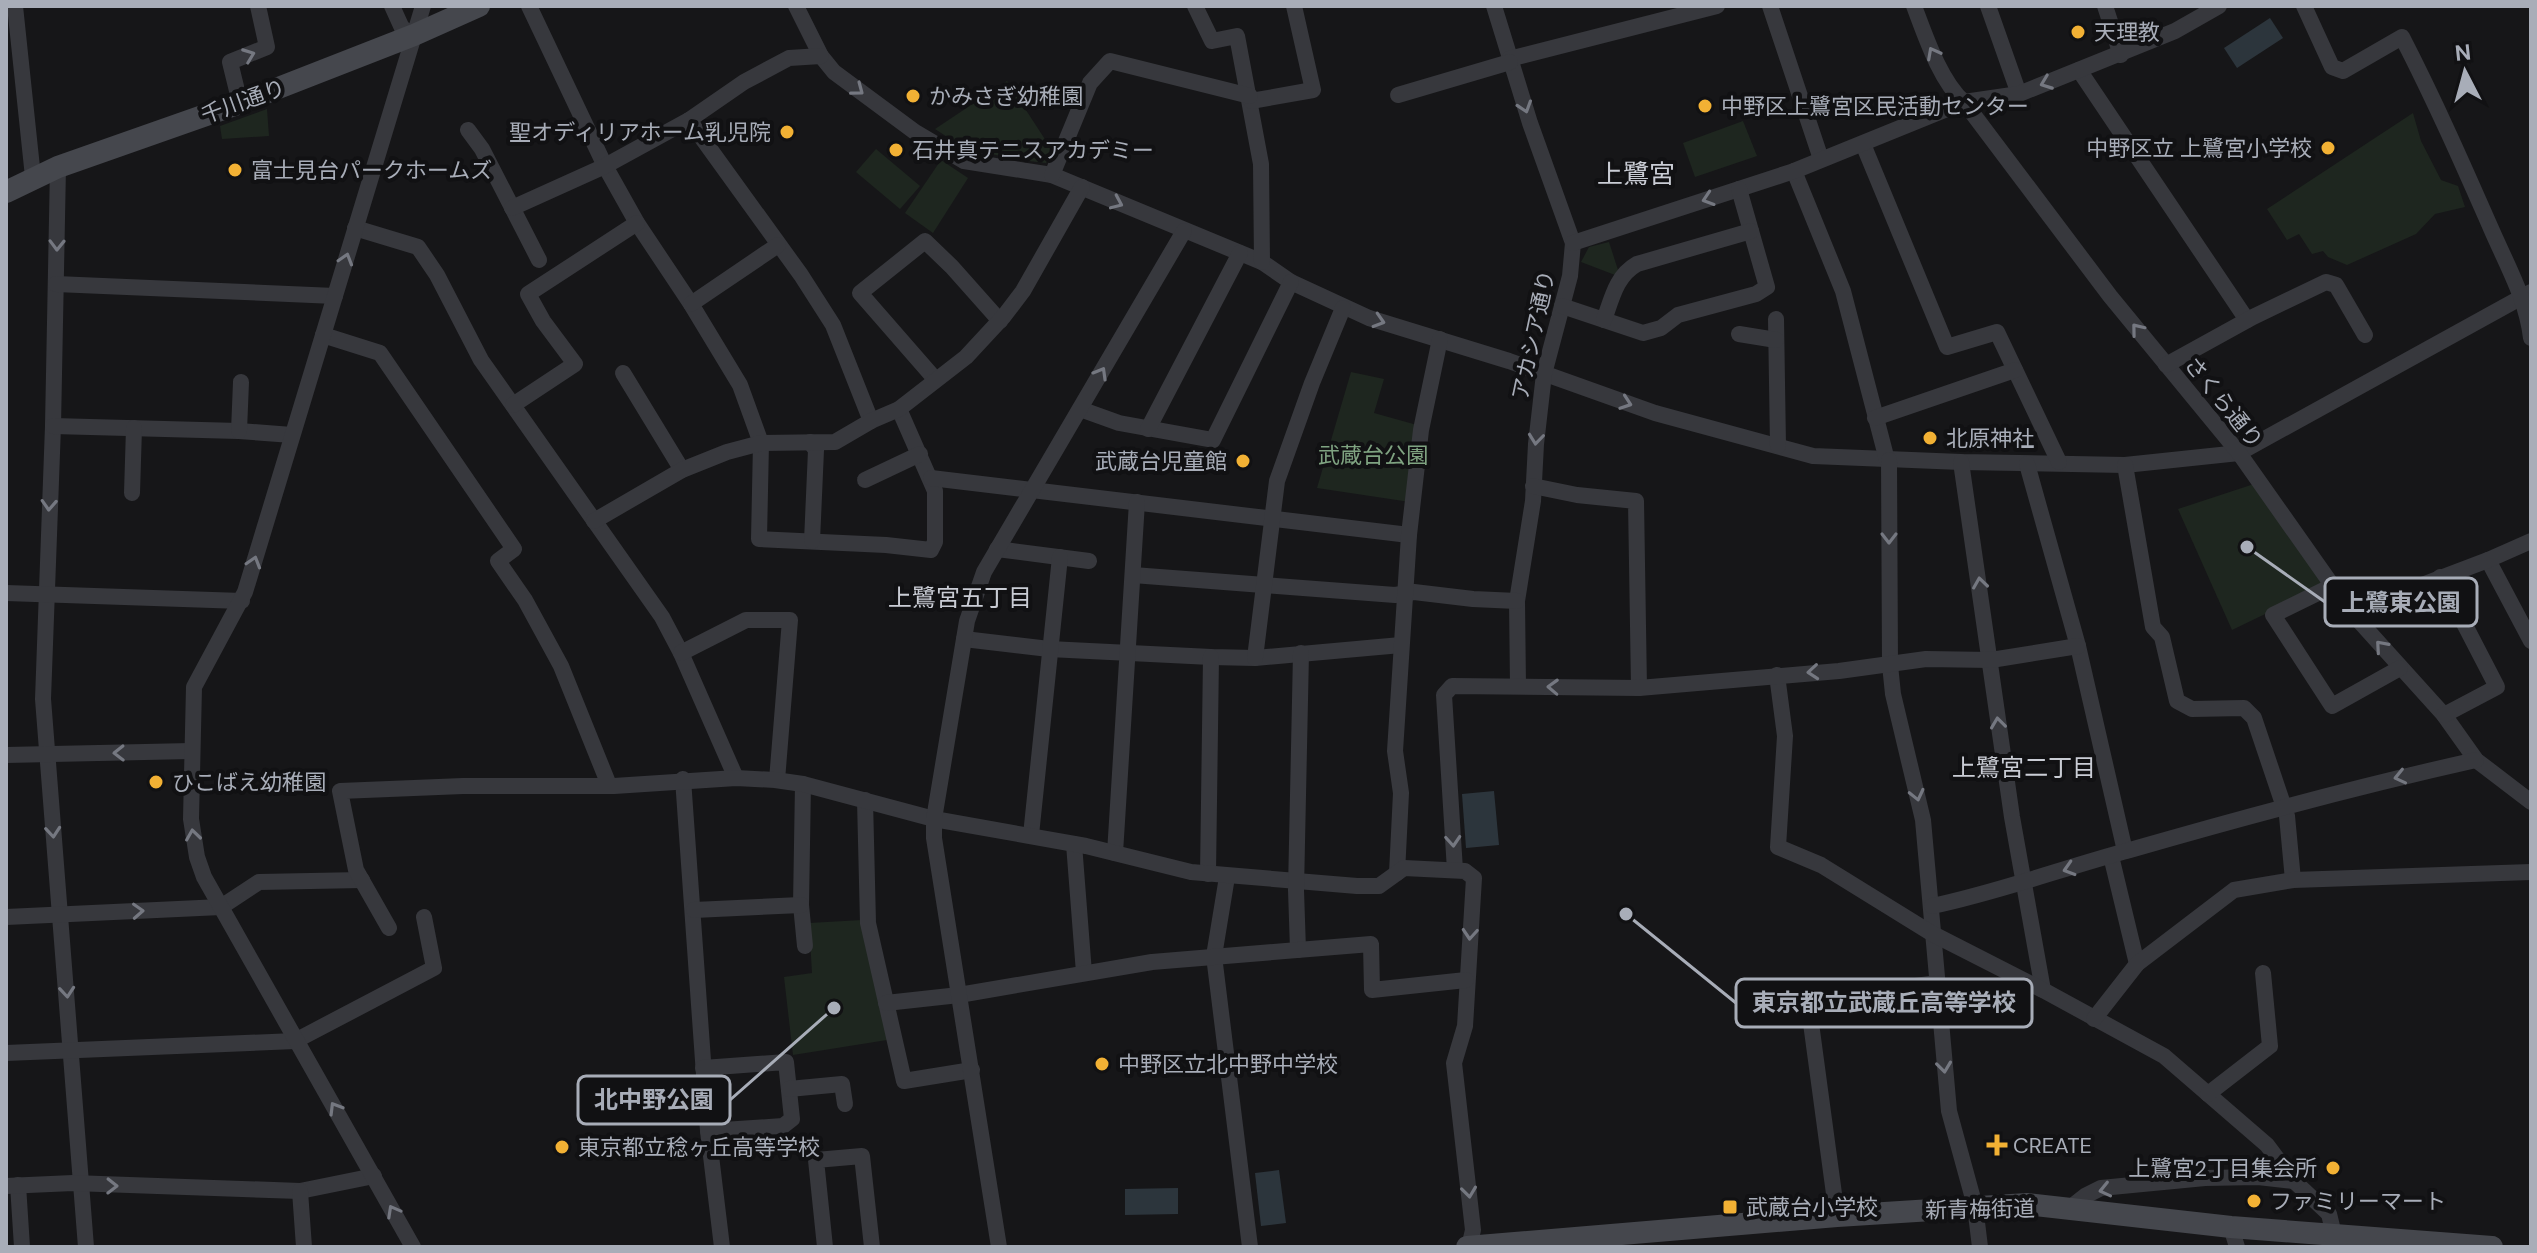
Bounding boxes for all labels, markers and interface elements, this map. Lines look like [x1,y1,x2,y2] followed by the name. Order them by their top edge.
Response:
[2094,18,2160,47] place label: 天理教
[2069,23,2087,41] marker: 天理教
[2425,32,2505,112] north arrow
[2453,37,2472,68] text: N
[1928,47,1943,62] one-way arrow
[241,48,255,64] one-way arrow
[197,73,289,130] street label: 千川通り
[2040,73,2054,90] one-way arrow
[849,80,863,95] one-way arrow
[929,82,1083,111] place label: かみさぎ幼稚園
[904,87,922,105] marker: かみさぎ幼稚園
[1721,92,2029,121] place label: 中野区上鷺宮区民活動センター
[1696,97,1714,115] marker: 中野区上鷺宮区民活動センター
[1516,99,1532,113] one-way arrow
[509,118,771,147] place label: 聖オディリアホーム乳児院
[778,123,796,141] marker: 聖オディリアホーム乳児院
[2086,134,2312,163] place label: 中野区立 上鷺宮小学校
[912,136,1154,165] place label: 石井真テニスアカデミー
[2319,139,2337,157] marker: 中野区立 上鷺宮小学校
[887,141,905,159] marker: 石井真テニスアカデミー
[251,156,492,185] place label: 富士見台パークホームズ
[1597,157,1675,191] district label: 上鷺宮
[226,161,244,179] marker: 富士見台パークホームズ
[1701,190,1715,206] one-way arrow
[1109,193,1123,209] one-way arrow
[48,239,66,252] one-way arrow
[337,253,353,266] one-way arrow
[1506,268,1561,403] street label: アカシア通り
[1372,312,1385,328] one-way arrow
[2132,324,2147,339] one-way arrow
[2178,350,2269,454] street label: さくら通り
[1091,367,1107,382] one-way arrow
[1618,393,1632,409] one-way arrow
[1946,424,2034,453] place label: 北原神社
[1921,429,1939,447] marker: 北原神社
[1528,433,1545,446] one-way arrow
[1318,441,1428,470] park label: 武蔵台公園
[1095,447,1227,476] place label: 武蔵台児童館
[1234,452,1252,470] marker: 武蔵台児童館
[41,499,58,512] one-way arrow
[1880,532,1898,545] one-way arrow
[245,555,261,569] one-way arrow
[1972,576,1989,590] one-way arrow
[2325,578,2477,626] callout: 上鷺東公園
[888,582,1032,613] district label: 上鷺宮五丁目
[2341,587,2461,618] text: 上鷺東公園
[2376,640,2391,655] one-way arrow
[1806,663,1819,680] one-way arrow
[1546,679,1559,696] one-way arrow
[1990,716,2007,729] one-way arrow
[112,744,125,762] one-way arrow
[1952,752,2096,783] district label: 上鷺宮二丁目
[172,768,326,797] place label: ひこばえ幼稚園
[2393,768,2407,785] one-way arrow
[147,773,165,791] marker: ひこばえ幼稚園
[1908,788,1925,801] one-way arrow
[44,825,61,838] one-way arrow
[185,828,202,842] one-way arrow
[1444,835,1461,848] one-way arrow
[2062,860,2076,876] one-way arrow
[132,902,145,919] one-way arrow
[1462,928,1479,941] one-way arrow
[1736,979,2032,1027] callout: 東京都立武蔵丘高等学校
[58,986,75,999] one-way arrow
[1752,987,2016,1018] text: 東京都立武蔵丘高等学校
[1118,1050,1338,1079] place label: 中野区立北中野中学校
[1093,1055,1111,1073] marker: 中野区立北中野中学校
[1935,1061,1952,1074] one-way arrow
[578,1076,730,1124] callout: 北中野公園
[594,1084,714,1115] text: 北中野公園
[329,1102,345,1117] one-way arrow
[2013,1131,2092,1160] place label: CREATE
[578,1133,820,1162] place label: 東京都立稔ヶ丘高等学校
[1988,1136,2006,1154] marker: CREATE
[553,1138,571,1156] marker: 東京都立稔ヶ丘高等学校
[2128,1154,2317,1183] place label: 上鷺宮2丁目集会所
[2324,1159,2342,1177] marker: 上鷺宮2丁目集会所
[106,1178,119,1195] one-way arrow
[2099,1180,2113,1197] one-way arrow
[1460,1185,1477,1198] one-way arrow
[2270,1187,2446,1216] place label: ファミリーマート
[2245,1192,2263,1210] marker: ファミリーマート
[1746,1193,1878,1222] place label: 武蔵台小学校
[1925,1194,2035,1225] street label: 新青梅街道
[1721,1198,1739,1216] marker: 武蔵台小学校
[388,1205,403,1220] one-way arrow

